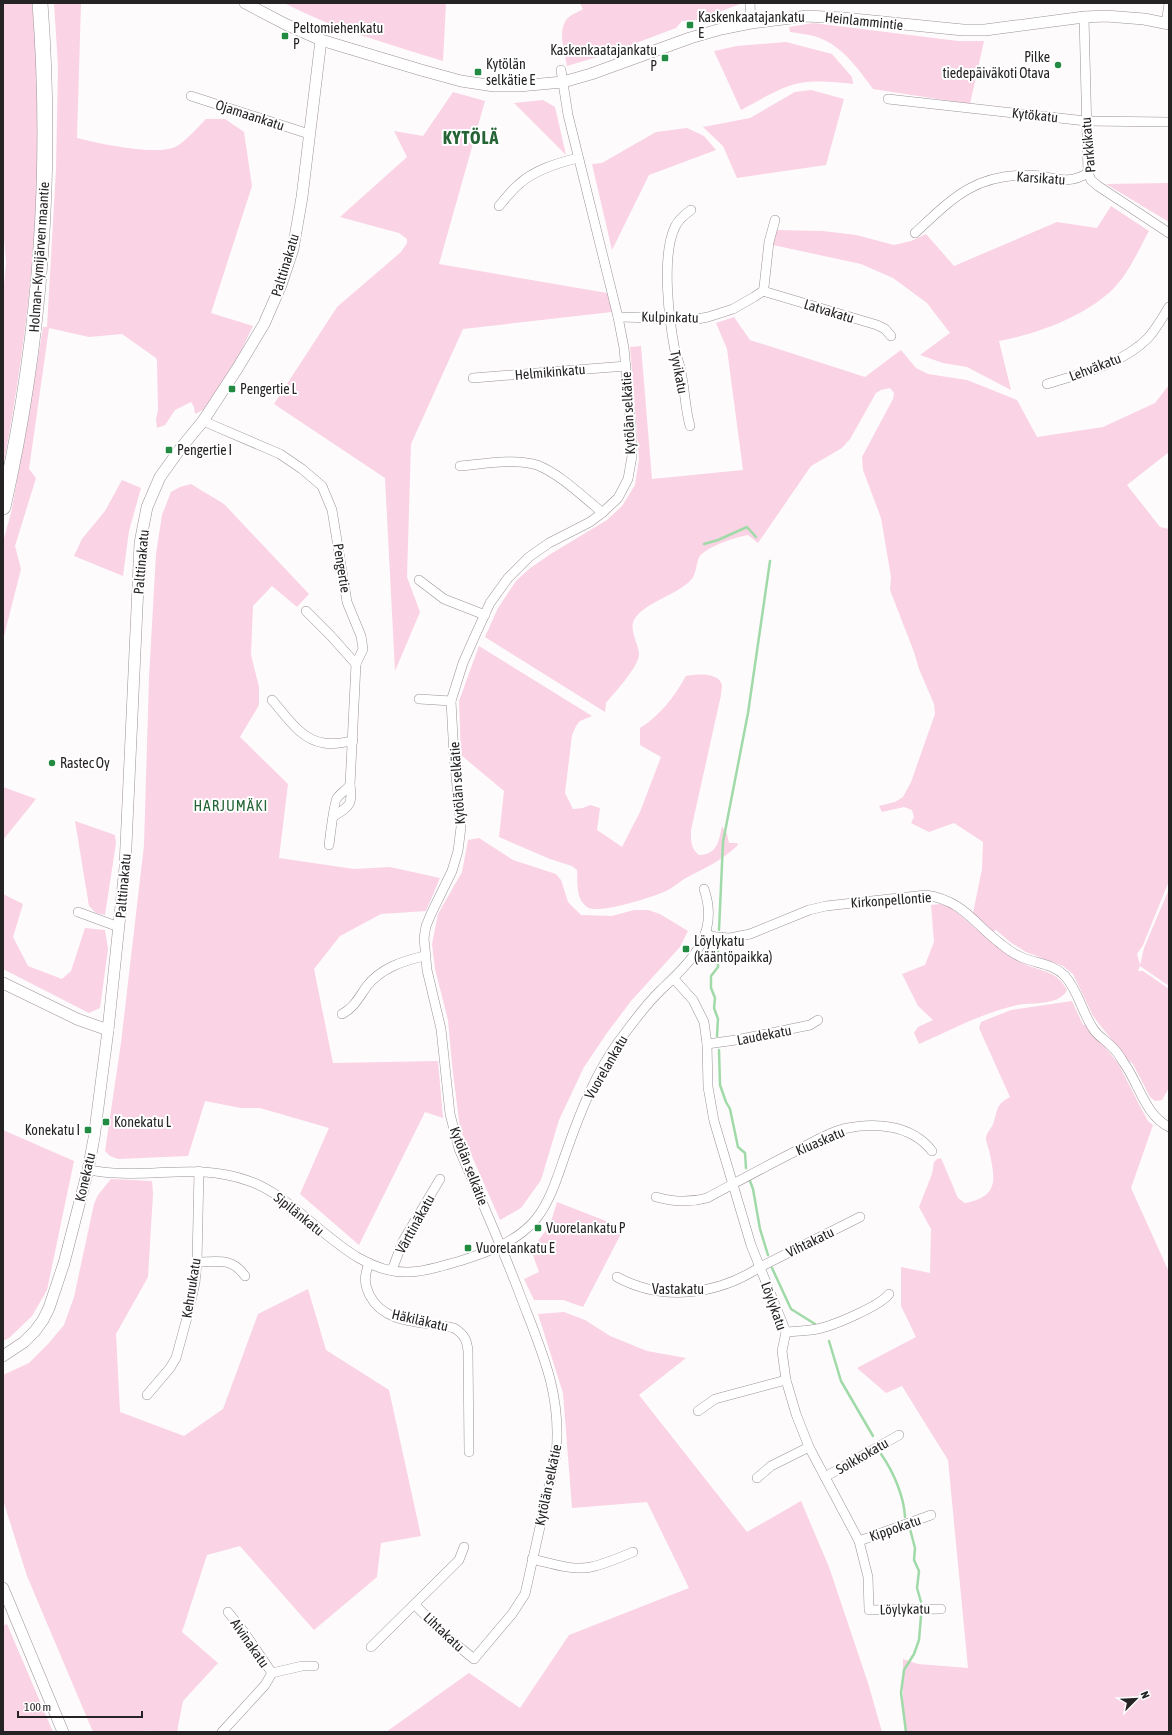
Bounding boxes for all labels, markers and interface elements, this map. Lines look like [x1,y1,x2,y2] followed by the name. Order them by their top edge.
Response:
[698,9,805,41] place label: Kaskenkaatajankatu E
[824,9,904,33] street label: Heinlammintie
[293,20,383,52] place label: Peltomiehenkatu P
[685,20,695,30] marker: Kaskenkaatajankatu E
[280,31,290,41] marker: Peltomiehenkatu P
[550,42,657,74] place label: Kaskenkaatajankatu P
[942,49,1050,81] place label: Pilke tiedepäiväkoti Otava
[660,53,670,63] marker: Kaskenkaatajankatu P
[486,56,535,88] place label: Kytölän selkätie E
[1053,60,1063,70] marker: Pilke tiedepäiväkoti Otava
[473,67,483,77] marker: Kytölän selkätie E
[214,96,286,134] street label: Ojamaankatu
[1011,105,1059,125] street label: Kytökatu
[1078,117,1098,173] street label: Parkkikatu
[443,127,499,148] district label: KYTÖLÄ
[1016,168,1066,188] street label: Karsikatu
[26,181,52,333] street label: Holman–Kymijärven maantie
[268,232,302,298] street label: Palttinakatu
[802,296,856,326] street label: Latvakatu
[641,309,699,325] street label: Kulpinkatu
[667,349,691,395] street label: Tyvikatu
[1067,350,1123,384] street label: Lehväkatu
[514,361,586,383] street label: Helmikinkatu
[618,371,638,455] street label: Kytölän selkätie
[240,381,297,397] place label: Pengertie L
[227,384,237,394] marker: Pengertie L
[177,442,232,458] place label: Pengertie I
[164,445,174,455] marker: Pengertie I
[130,529,152,595] street label: Palttinakatu
[330,542,354,594] street label: Pengertie
[446,741,468,825] street label: Kytölän selkätie
[60,755,110,771] place label: Rastec Oy
[47,758,57,768] marker: Rastec Oy
[194,797,268,814] district label: HARJUMÄKI
[112,853,134,919] street label: Palttinakatu
[850,889,932,911] street label: Kirkonpellontie
[694,933,772,965] place label: Löylykatu (kääntöpaikka)
[681,944,691,954] marker: Löylykatu (kääntöpaikka)
[735,1022,793,1048] street label: Laudekatu
[581,1032,631,1102] street label: Vuorelankatu
[114,1114,172,1130] place label: Konekatu L
[101,1117,111,1127] marker: Konekatu L
[25,1122,80,1138] place label: Konekatu I
[447,1124,491,1208] street label: Kytölän selkätie
[793,1124,847,1158] street label: Kiuaskatu
[83,1125,93,1135] marker: Konekatu I
[72,1151,98,1203] street label: Konekatu
[271,1189,327,1239] street label: Sipilänkatu
[392,1192,438,1256] street label: Värttinäkatu
[546,1220,626,1236] place label: Vuorelankatu P
[533,1223,543,1233] marker: Vuorelankatu P
[784,1224,836,1260] street label: Vihtakatu
[476,1240,555,1256] place label: Vuorelankatu E
[463,1243,473,1253] marker: Vuorelankatu E
[178,1257,204,1319] street label: Kehruukatu
[758,1280,790,1332] street label: Löylykatu
[652,1281,704,1297] street label: Vastakatu
[390,1306,450,1334] street label: Häkiläkatu
[833,1435,891,1477] street label: Soikkokatu
[532,1443,564,1527] street label: Kytölän selkätie
[867,1512,923,1544] street label: Kippokatu
[880,1601,930,1617] street label: Löylykatu
[420,1609,468,1655] street label: Lihtakatu
[227,1616,273,1670] street label: Aivinakatu
[1116,1679,1156,1719] north arrow
[1138,1690,1152,1700] text: N
[18,1693,142,1719] scale bar
[24,1700,51,1714] text: 100 m

